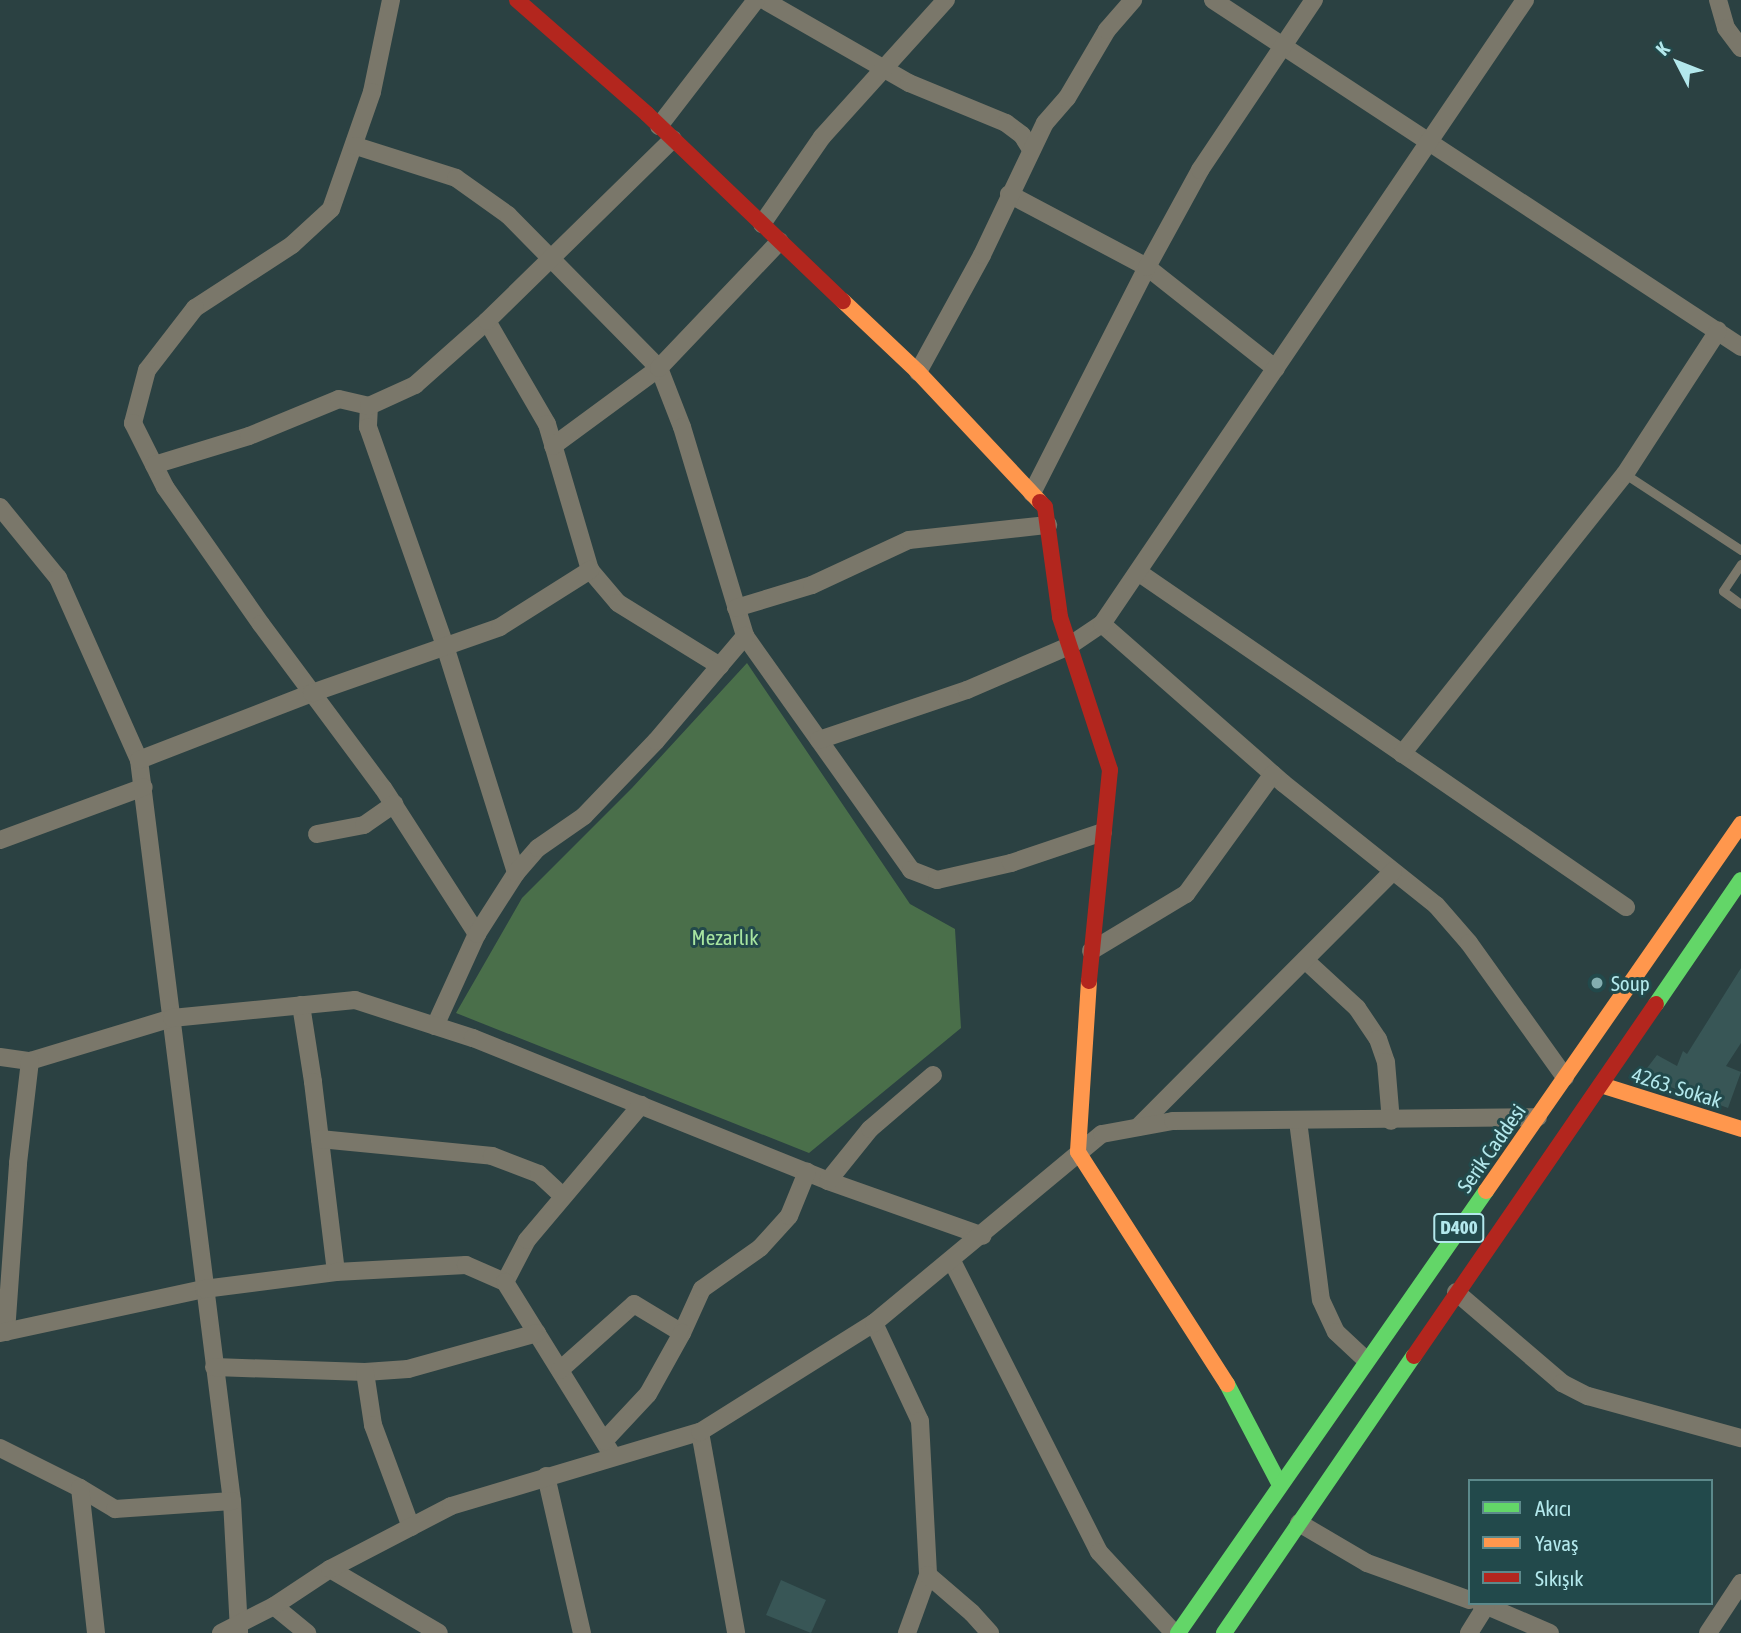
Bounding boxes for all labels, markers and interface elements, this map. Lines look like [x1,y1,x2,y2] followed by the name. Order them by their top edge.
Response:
[1643,28,1713,98] north arrow
[1651,38,1674,60] text: K
[692,924,758,950] park label: Mezarlık
[1611,970,1650,996] place label: Soup
[1589,975,1605,991] marker: Soup
[1629,1061,1725,1113] street label: 4263. Sokak
[1451,1099,1531,1197] street label: Serik Caddesi
[1433,1212,1485,1244] road number: D400
[1468,1479,1713,1605] legend
[1535,1496,1571,1520] text: Akıcı
[1535,1531,1578,1555] text: Yavaş
[1535,1566,1584,1590] text: Sıkışık

